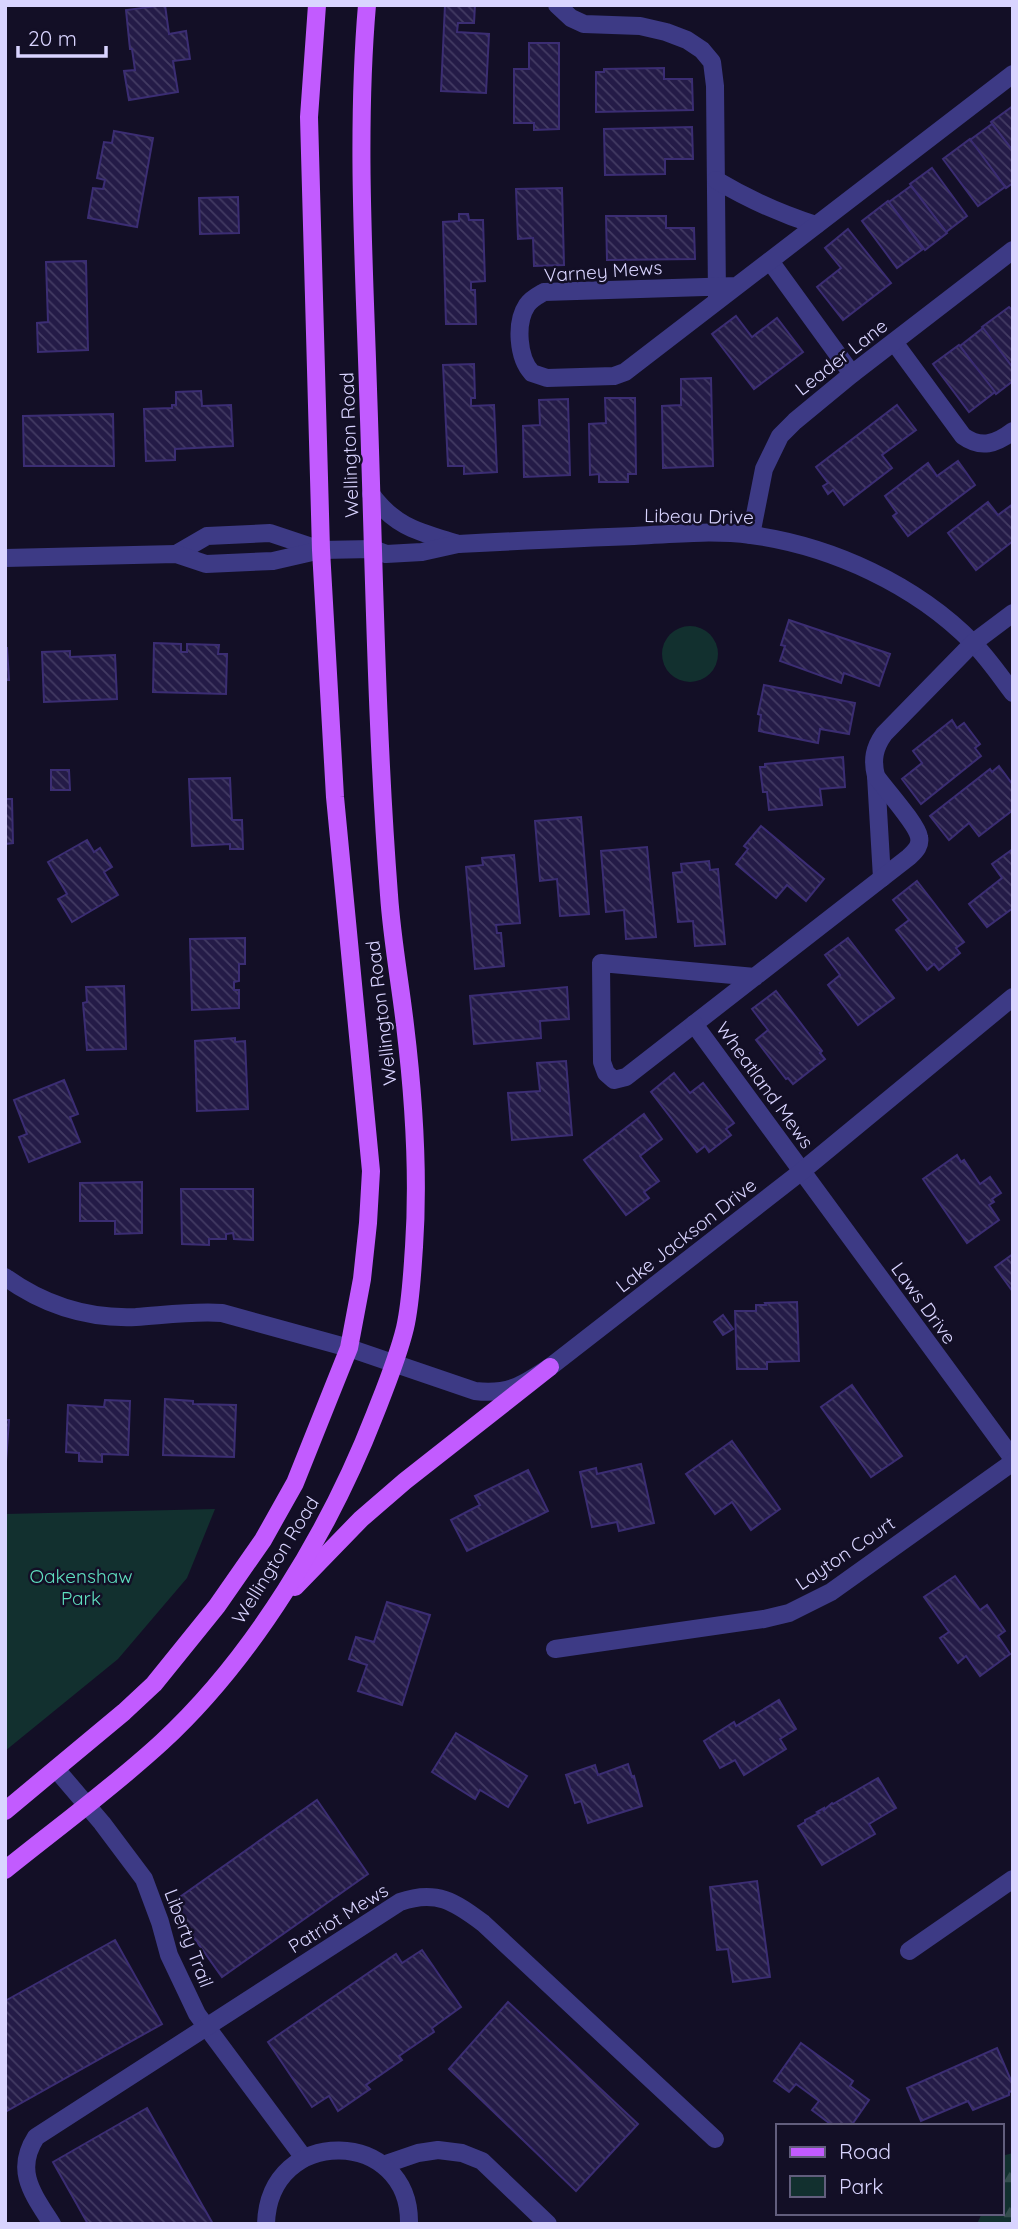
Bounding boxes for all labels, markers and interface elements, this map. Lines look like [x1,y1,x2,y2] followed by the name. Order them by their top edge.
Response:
[18,14,105,58] scale bar
[28,25,77,51] text: 20 m
[543,255,663,287] street label: Varney Mews
[790,314,892,400] street label: Leader Lane
[334,372,364,518] street label: Wellington Road
[644,503,754,529] street label: Libeau Drive
[360,939,402,1087] street label: Wellington Road
[711,1017,819,1153] street label: Wheatland Mews
[611,1173,761,1297] street label: Lake Jackson Drive
[886,1257,962,1349] street label: Laws Drive
[226,1492,324,1628] street label: Wellington Road
[791,1511,899,1595] street label: Layton Court
[30,1564,132,1610] park label: Oakenshaw Park
[284,1878,392,1958] street label: Patriot Mews
[159,1885,219,1991] street label: Liberty Trail
[776,2124,1004,2215] legend
[839,2138,891,2164] text: Road
[839,2173,883,2199] text: Park

